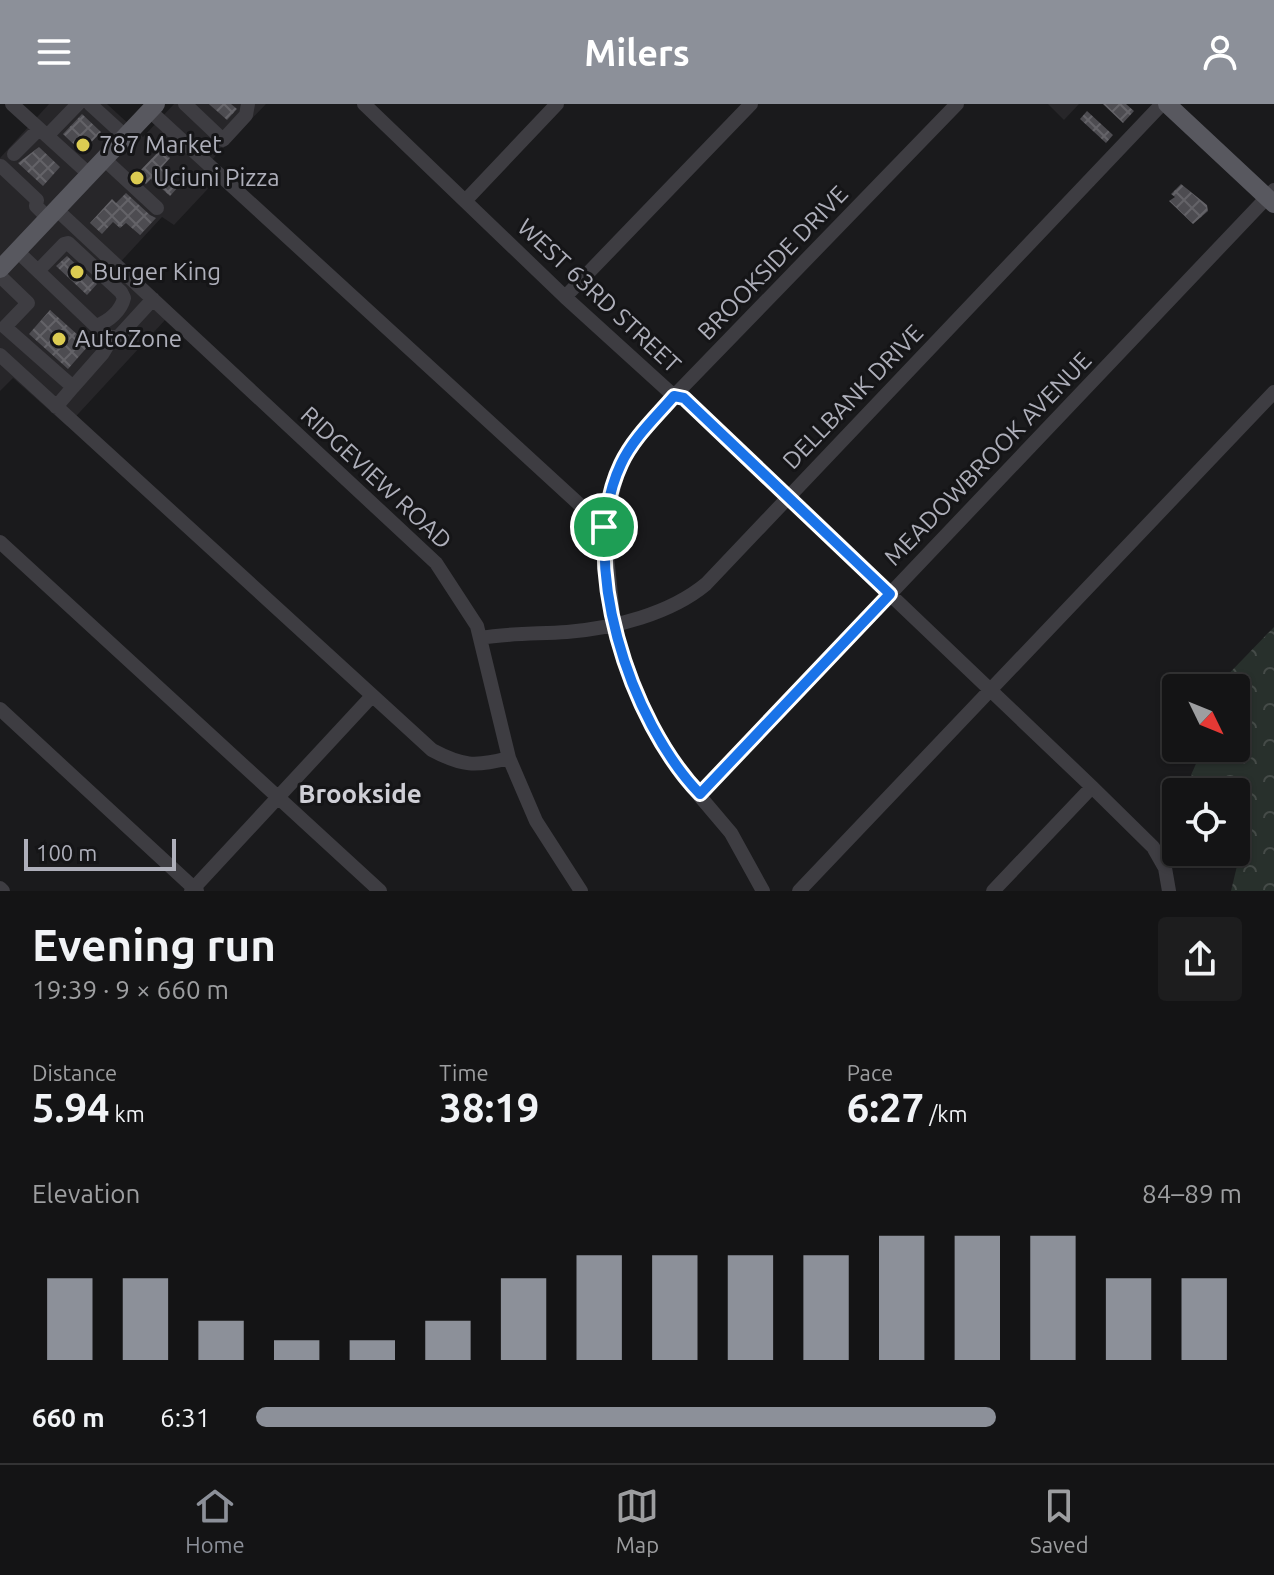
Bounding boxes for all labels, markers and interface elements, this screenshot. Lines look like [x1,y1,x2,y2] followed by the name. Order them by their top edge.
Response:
[32,30,76,74] icon: menu
[1198,30,1242,74] icon: person
[584,32,690,73] text: Milers
[99,131,222,158] place label: 787 Market
[74,136,92,154] marker: 787 Market
[153,164,280,191] place label: Uciuni Pizza
[128,169,146,187] marker: Uciuni Pizza
[692,180,853,345] street label: BROOKSIDE DRIVE
[512,213,686,378] street label: WEST 63RD STREET
[93,258,221,285] place label: Burger King
[68,263,86,281] marker: Burger King
[777,319,928,474] street label: DELLBANK DRIVE
[75,325,182,352] place label: AutoZone
[50,330,68,348] marker: AutoZone
[879,347,1097,571] street label: MEADOWBROOK AVENUE
[296,401,457,554] street label: RIDGEVIEW ROAD
[570,493,638,561] pin
[582,505,626,549] icon: arrive
[1162,674,1250,762] north arrow
[1162,674,1250,866] map controls
[1162,778,1250,866] button: locate
[298,779,422,808] district label: Brookside
[24,835,176,871] scale bar
[36,840,97,865] text: 100 m
[1158,917,1242,1001] button: share
[32,920,276,969] text: Evening run
[32,975,229,1004] text: 19:39 · 9 × 660 m
[32,1060,117,1085] text: Distance
[439,1060,489,1085] text: Time
[847,1060,893,1085] text: Pace
[32,1085,110,1130] text: 5.94
[439,1085,539,1130] text: 38:19
[847,1085,924,1130] text: 6:27
[110,1101,145,1126] text: km
[924,1101,967,1126] text: /km
[32,1179,140,1208] text: Elevation
[1142,1179,1242,1208] text: 84–89 m
[32,1403,105,1432] text: 660 m
[160,1403,210,1432] text: 6:31
[185,1484,245,1557] tab: Home
[615,1484,659,1557] tab: Map
[1030,1484,1089,1557] tab: Saved

